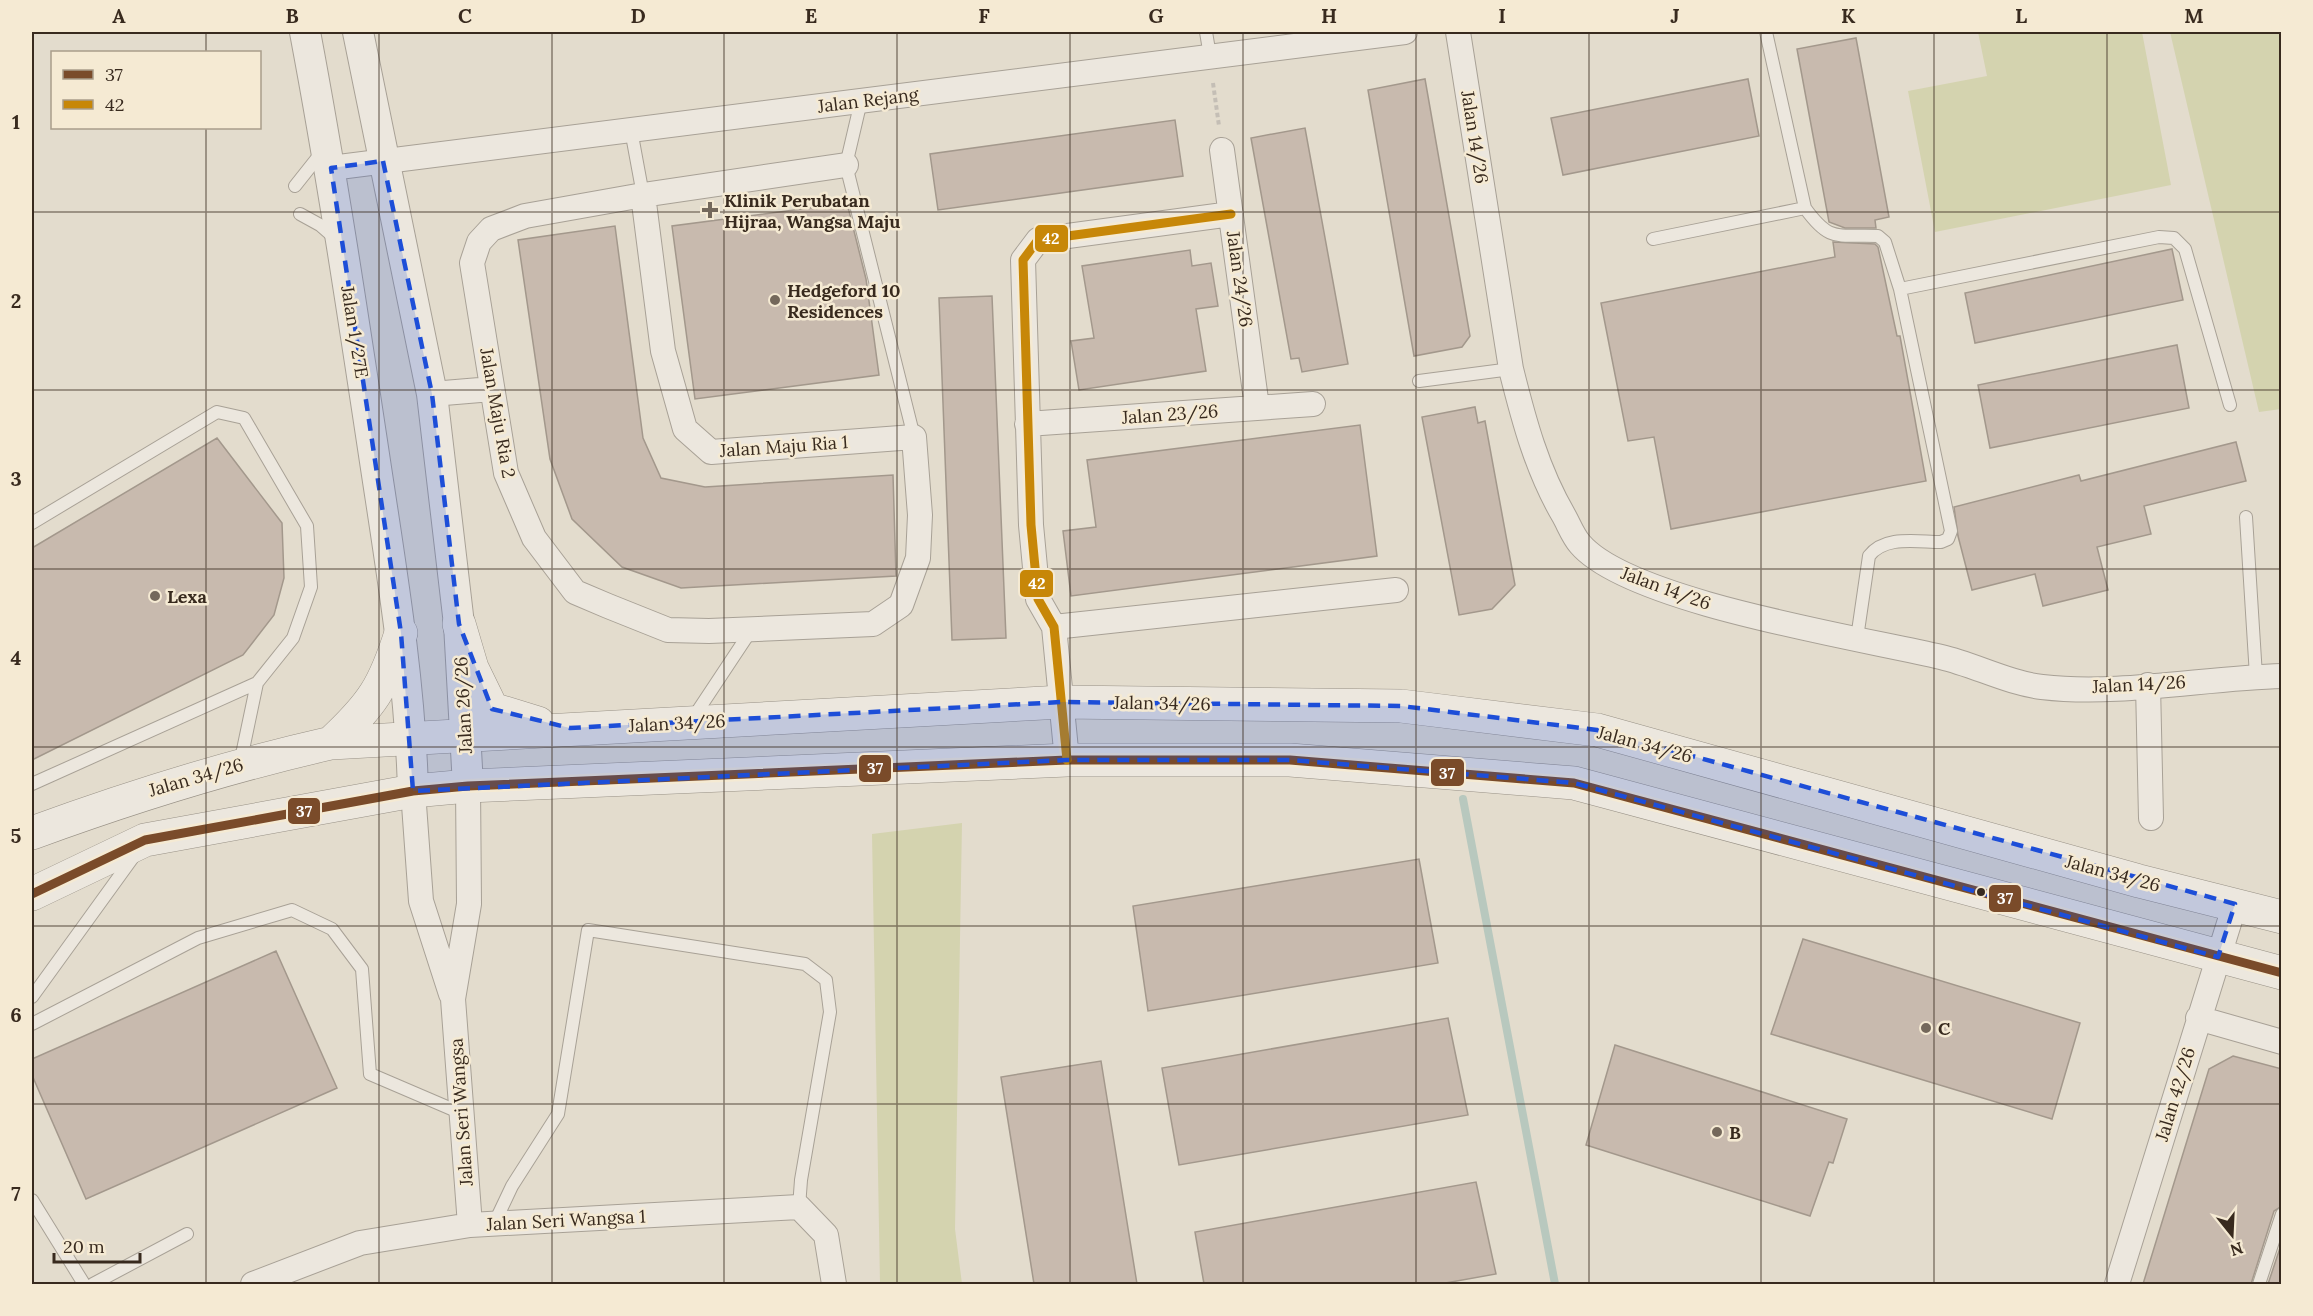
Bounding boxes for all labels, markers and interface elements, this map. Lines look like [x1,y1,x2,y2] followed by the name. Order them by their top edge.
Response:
[112,3,126,28] text: A
[285,3,299,28] text: B
[458,3,472,28] text: C
[630,3,646,28] text: D
[805,3,817,28] text: E
[978,3,990,28] text: F
[1148,3,1164,28] text: G
[1321,3,1337,28] text: H
[1498,3,1506,28] text: I
[1670,3,1680,28] text: J
[1841,3,1856,28] text: K
[2015,3,2027,28] text: L
[2184,3,2204,28] text: M
[51,51,261,129] legend
[105,63,123,86] text: 37
[815,82,921,118] street label: Jalan Rejang
[1456,88,1494,185] street label: Jalan 14/26
[105,93,124,116] text: 42
[12,109,20,134] text: 1
[724,189,900,233] place label: Klinik Perubatan Hijraa, Wangsa Maju
[701,201,719,219] marker: Klinik Perubatan Hijraa, Wangsa Maju
[1034,224,1069,253] line badge: 42
[1042,228,1060,248] text: 42
[1222,229,1258,328] street label: Jalan 24/26
[787,279,901,323] place label: Hedgeford 10 Residences
[336,283,374,380] street label: Jalan 1/27E
[11,288,21,313] text: 2
[768,293,782,307] marker: Hedgeford 10 Residences
[475,345,521,480] street label: Jalan Maju Ria 2
[1120,399,1219,429] street label: Jalan 23/26
[718,430,849,462] street label: Jalan Maju Ria 1
[10,466,22,491] text: 3
[1617,561,1714,615] street label: Jalan 14/26
[1019,569,1054,598] line badge: 42
[1028,573,1046,593] text: 42
[167,585,207,608] place label: Lexa
[148,589,162,603] marker: Lexa
[11,645,22,670] text: 4
[449,656,477,755] street label: Jalan 26/26
[2090,670,2187,698] street label: Jalan 14/26
[1112,691,1211,715] street label: Jalan 34/26
[627,709,726,737] street label: Jalan 34/26
[1594,720,1695,768] street label: Jalan 34/26
[145,753,246,802] street label: Jalan 34/26
[858,754,892,783] line badge: 37
[867,758,884,778] text: 37
[1430,758,1465,787] line badge: 37
[1439,763,1456,783] text: 37
[287,797,321,825] line badge: 37
[296,801,313,821] text: 37
[11,823,22,848] text: 5
[2062,849,2163,897] street label: Jalan 34/26
[1988,884,2022,913] line badge: 37
[1975,886,1987,898] unlabelled marker
[1997,888,2014,908] text: 37
[10,1002,22,1027] text: 6
[1938,1017,1951,1040] place label: C
[1919,1021,1933,1035] marker: C
[444,1037,478,1188] street label: Jalan Seri Wangsa
[2150,1044,2200,1145] street label: Jalan 42/26
[1729,1121,1741,1144] place label: B
[1710,1125,1724,1139] marker: B
[11,1181,21,1206] text: 7
[485,1204,646,1236] street label: Jalan Seri Wangsa 1
[2202,1205,2262,1265] north arrow
[54,1226,140,1264] scale bar
[63,1235,105,1258] text: 20 m
[2228,1238,2246,1261] text: N

